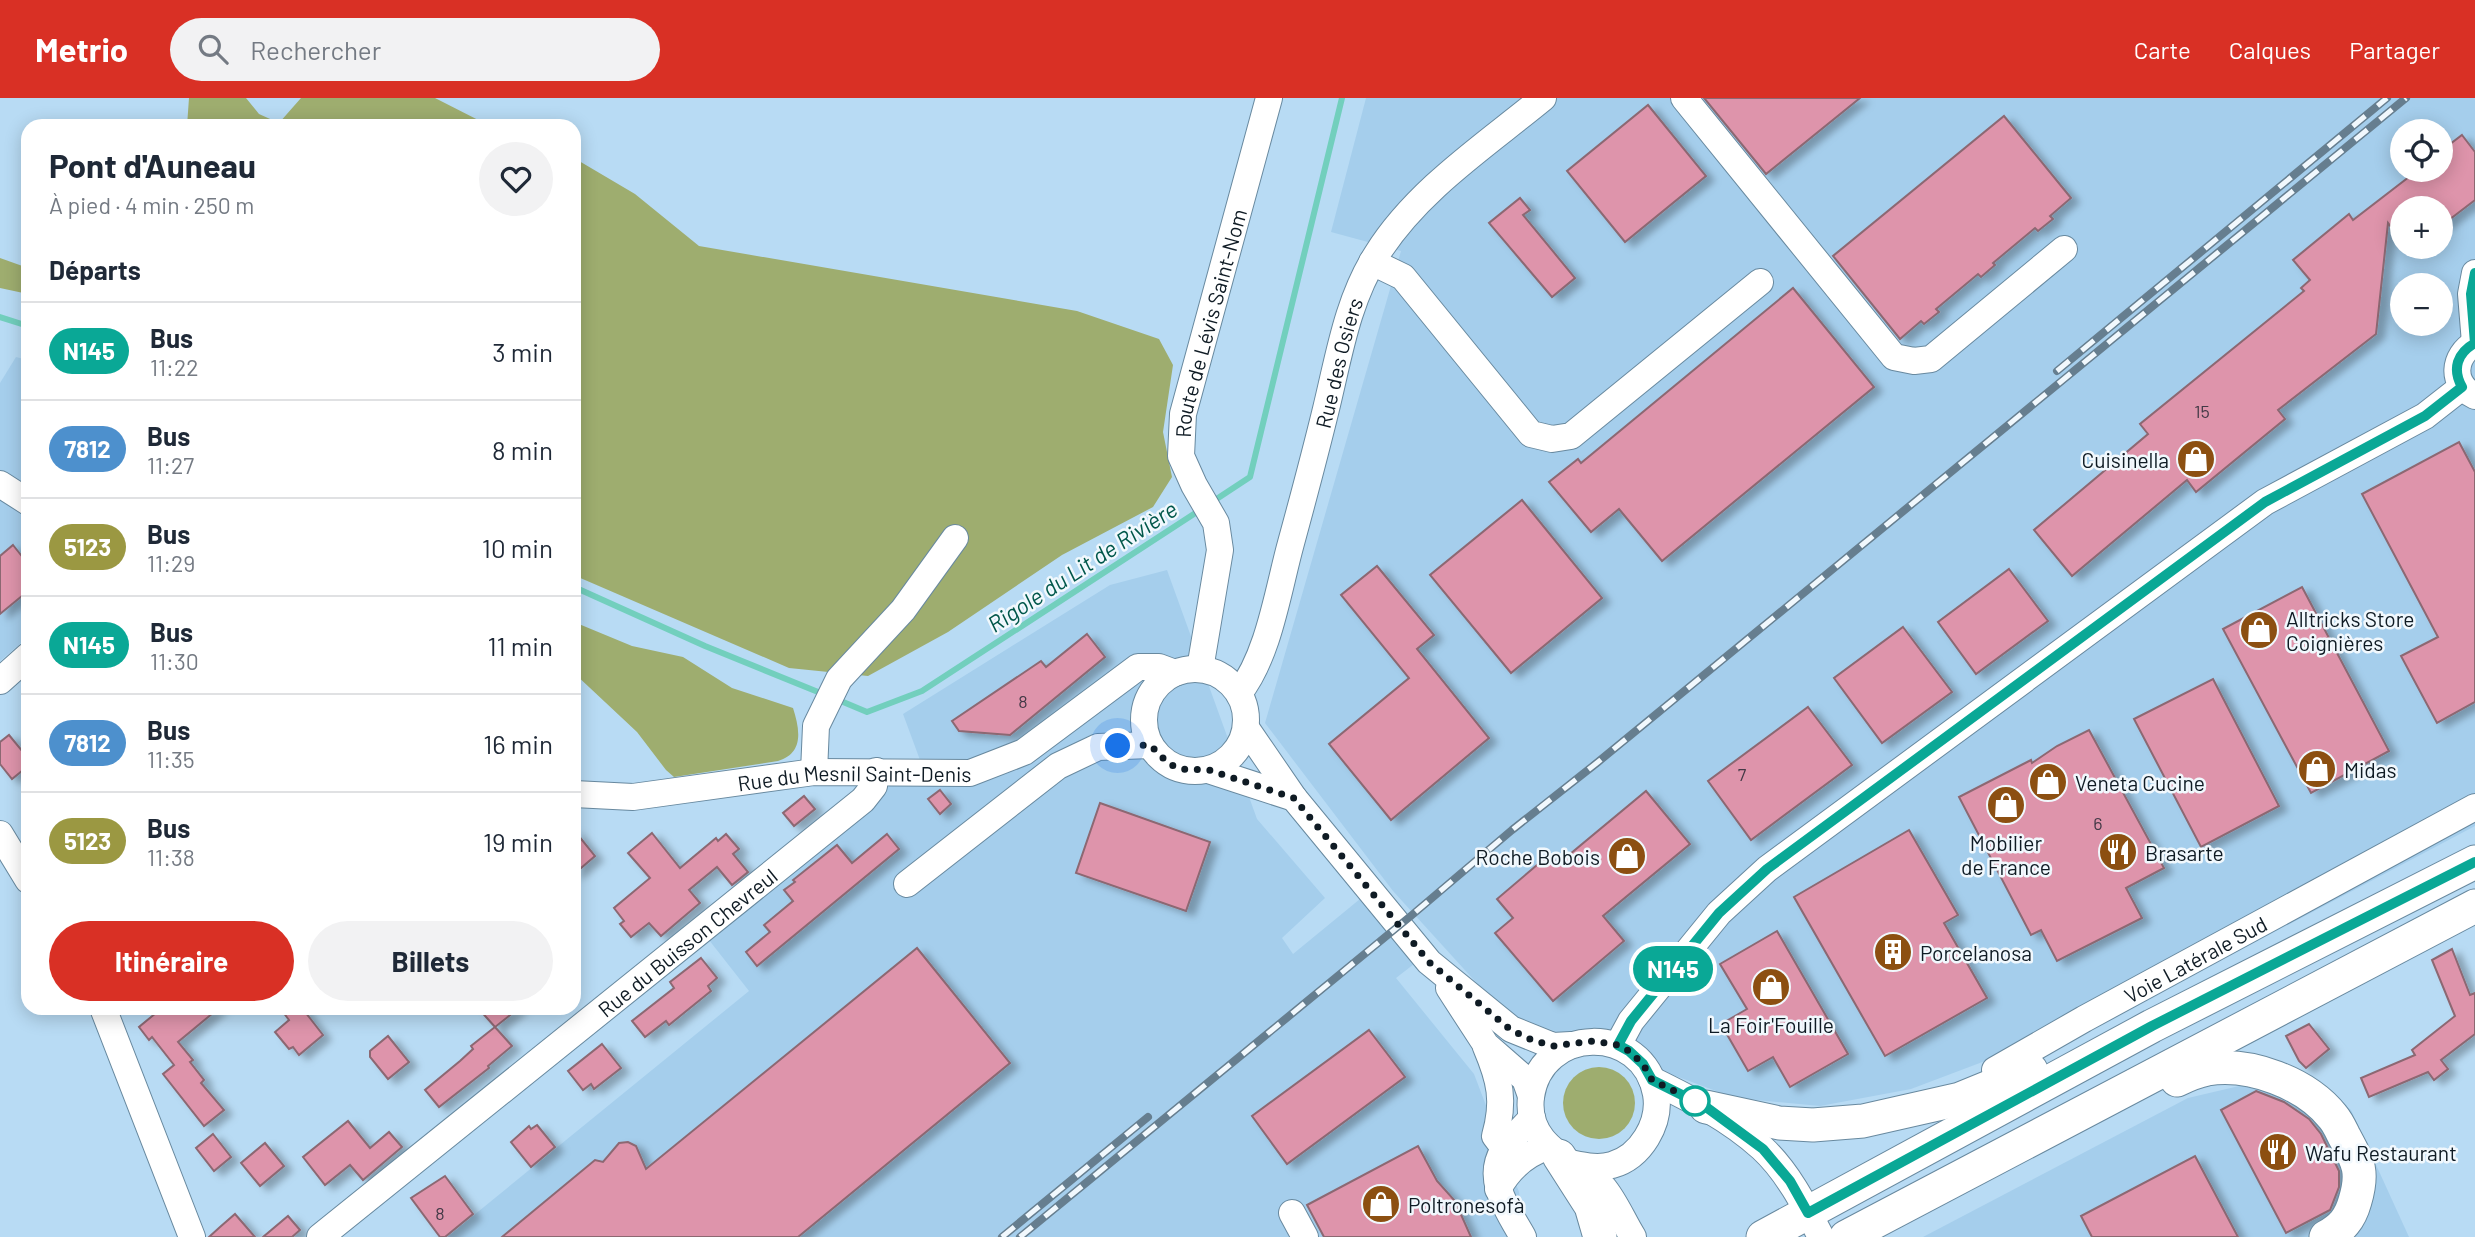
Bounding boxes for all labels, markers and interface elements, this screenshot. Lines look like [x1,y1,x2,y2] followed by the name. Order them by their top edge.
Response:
[170,18,660,81] search box
[35,29,128,69] text: Metrio
[194,30,232,68] icon: search
[250,34,381,65] text: Rechercher
[2134,35,2191,64] text: Carte
[2229,35,2311,64] text: Calques
[2349,35,2440,64] text: Partager
[2390,119,2453,336] map controls
[2390,119,2453,182] button: locate
[479,142,553,216] button: heart
[49,145,256,185] text: Pont d'Auneau
[49,191,254,219] text: À pied · 4 min · 250 m
[2390,196,2453,259] button: +
[1169,206,1251,438] street label: Route de Lévis Saint-Nom
[49,254,141,285] text: Départs
[2390,273,2453,336] button: −
[1309,294,1367,431] street label: Rue des Osiers
[150,322,193,353] text: Bus
[63,336,115,365] text: N145
[492,336,553,367] text: 3 min
[150,353,199,381] text: 11:22
[2194,400,2210,422] house number: 15
[147,420,190,451] text: Bus
[64,434,111,463] text: 7812
[492,434,553,465] text: 8 min
[2175,438,2217,480] shop icon: Cuisinella
[2081,447,2169,472] place label: Cuisinella
[147,451,194,479] text: 11:27
[982,494,1182,638] water label: Rigole du Lit de Rivière
[147,518,190,549] text: Bus
[64,532,111,561] text: 5123
[482,532,553,563] text: 10 min
[147,549,195,577] text: 11:29
[2286,606,2414,655] place label: Alltricks Store Coignières
[2238,609,2280,651] shop icon: Alltricks Store Coignières
[150,616,193,647] text: Bus
[63,630,115,659] text: N145
[487,630,553,661] text: 11 min
[150,647,199,675] text: 11:30
[1018,690,1028,712] house number: 8
[147,714,190,745] text: Bus
[64,728,111,757] text: 7812
[483,728,553,759] text: 16 min
[1100,728,1135,763] your location
[147,745,195,773] text: 11:35
[2296,748,2338,790] shop icon: Midas
[2344,757,2397,782] place label: Midas
[736,759,972,795] street label: Rue du Mesnil Saint-Denis
[2027,761,2069,803] shop icon: Veneta Cucine
[1738,763,1747,785] house number: 7
[2075,770,2205,795] place label: Veneta Cucine
[1985,784,2027,826] shop icon: Mobilier de France
[147,812,190,843] text: Bus
[2093,812,2103,834] house number: 6
[64,826,111,855] text: 5123
[483,826,553,857] text: 19 min
[1961,830,2051,879] place label: Mobilier de France
[2097,831,2139,873] restaurant icon: Brasarte
[1606,835,1648,877] shop icon: Roche Bobois
[2145,840,2224,865] place label: Brasarte
[147,843,195,871] text: 11:38
[1475,844,1600,869] place label: Roche Bobois
[592,862,781,1021] street label: Rue du Buisson Chevreul
[2120,910,2271,1007] street label: Voie Latérale Sud
[49,921,294,1001] button: Itinéraire
[308,921,553,1001] button: Billets
[1872,931,1914,973] building icon: Porcelanosa
[1920,940,2032,965] place label: Porcelanosa
[1624,946,1722,992] line badge: N145
[1647,954,1699,983] text: N145
[1750,966,1792,1008] shop icon: La Foir'Fouille
[1708,1012,1834,1037] place label: La Foir'Fouille
[1680,1086,1710,1116] unlabelled marker
[2257,1131,2299,1173] restaurant icon: Wafu Restaurant
[2305,1140,2457,1165] place label: Wafu Restaurant
[1360,1183,1402,1225] shop icon: Poltronesofà
[1408,1192,1524,1217] place label: Poltronesofà
[435,1202,445,1224] house number: 8

